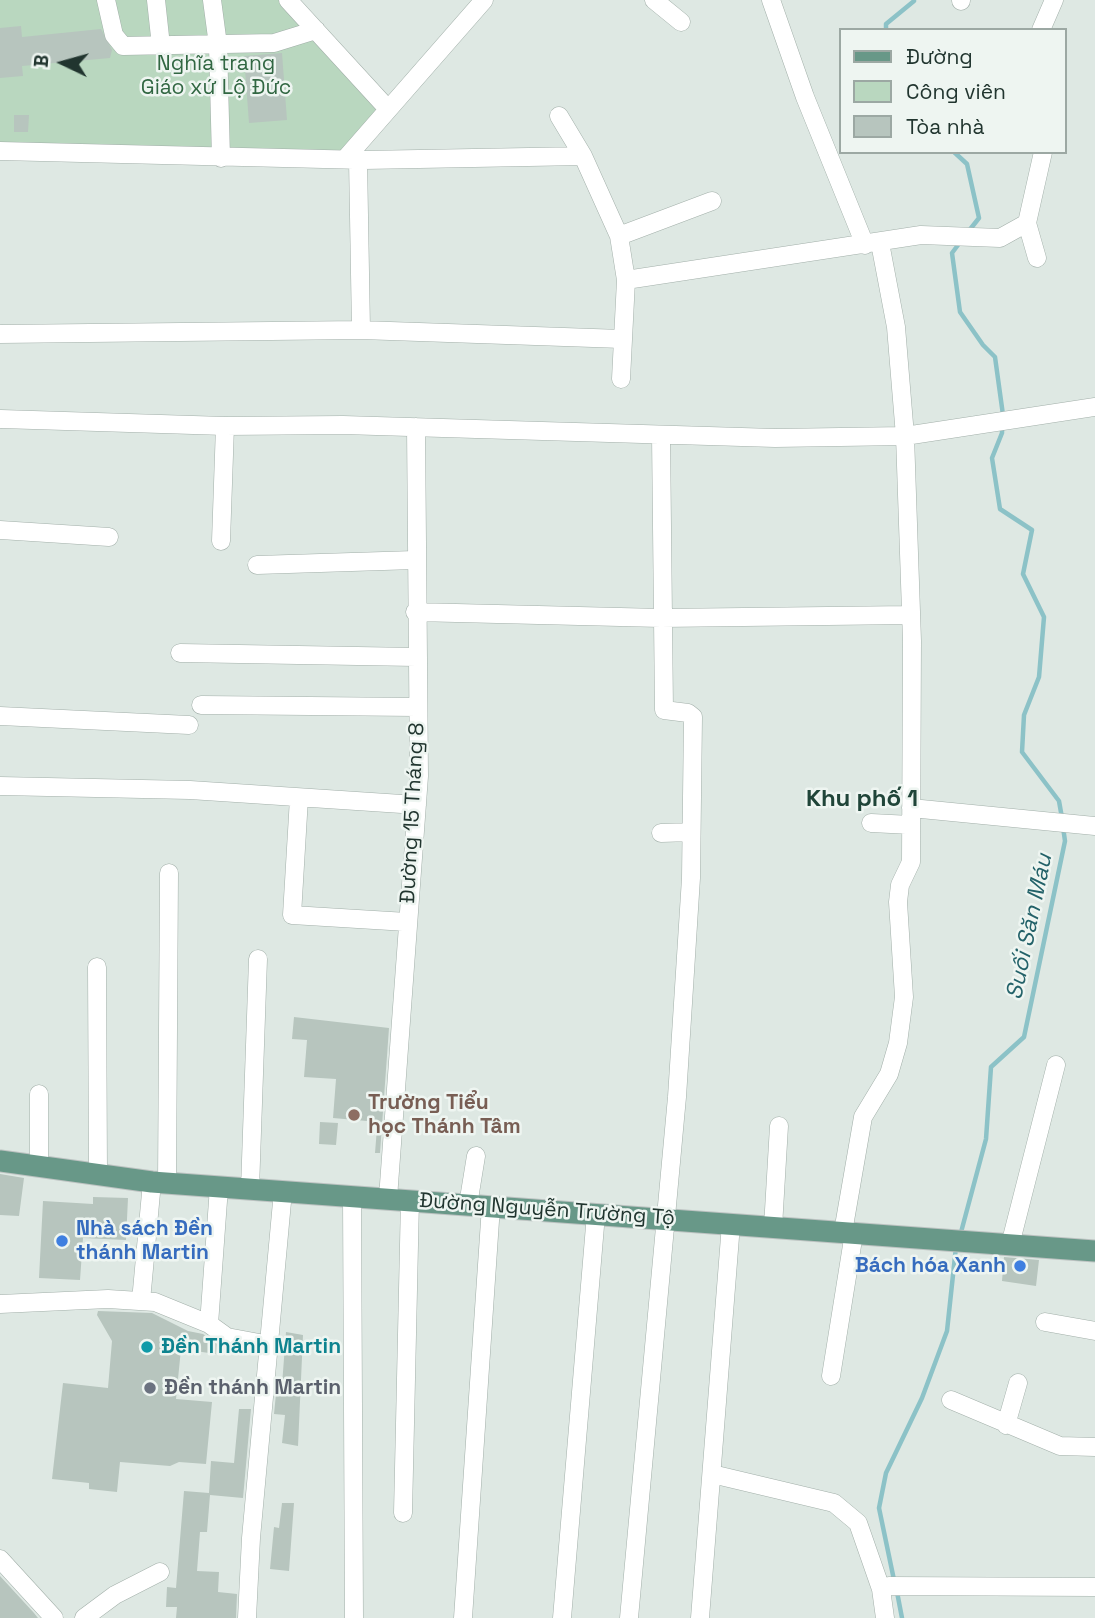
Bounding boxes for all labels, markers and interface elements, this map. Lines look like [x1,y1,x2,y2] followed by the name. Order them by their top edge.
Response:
[28,28,98,98] north arrow
[839,28,1067,154] legend
[906,43,973,70] text: Đường
[141,51,291,101] park label: Nghĩa trang Giáo xứ Lộ Đức
[29,54,55,69] text: B
[906,78,1006,105] text: Công viên
[906,113,985,140] text: Tòa nhà
[396,722,430,904] street label: Đường 15 Tháng 8
[806,785,918,813] district label: Khu phố 1
[1001,852,1059,1002] water label: Suối Săn Máu
[368,1090,521,1140] place label: Trường Tiểu học Thánh Tâm
[346,1107,362,1123] marker: Trường Tiểu học Thánh Tâm
[418,1188,676,1232] street label: Đường Nguyễn Trường Tộ
[76,1216,213,1266] place label: Nhà sách Đền thánh Martin
[54,1233,70,1249] marker: Nhà sách Đền thánh Martin
[855,1253,1006,1279] place label: Bách hóa Xanh
[1012,1258,1028,1274] marker: Bách hóa Xanh
[161,1334,341,1360] place label: Đền Thánh Martin
[139,1339,155,1355] marker: Đền Thánh Martin
[164,1375,341,1401] place label: Đền thánh Martin
[142,1380,158,1396] marker: Đền thánh Martin

